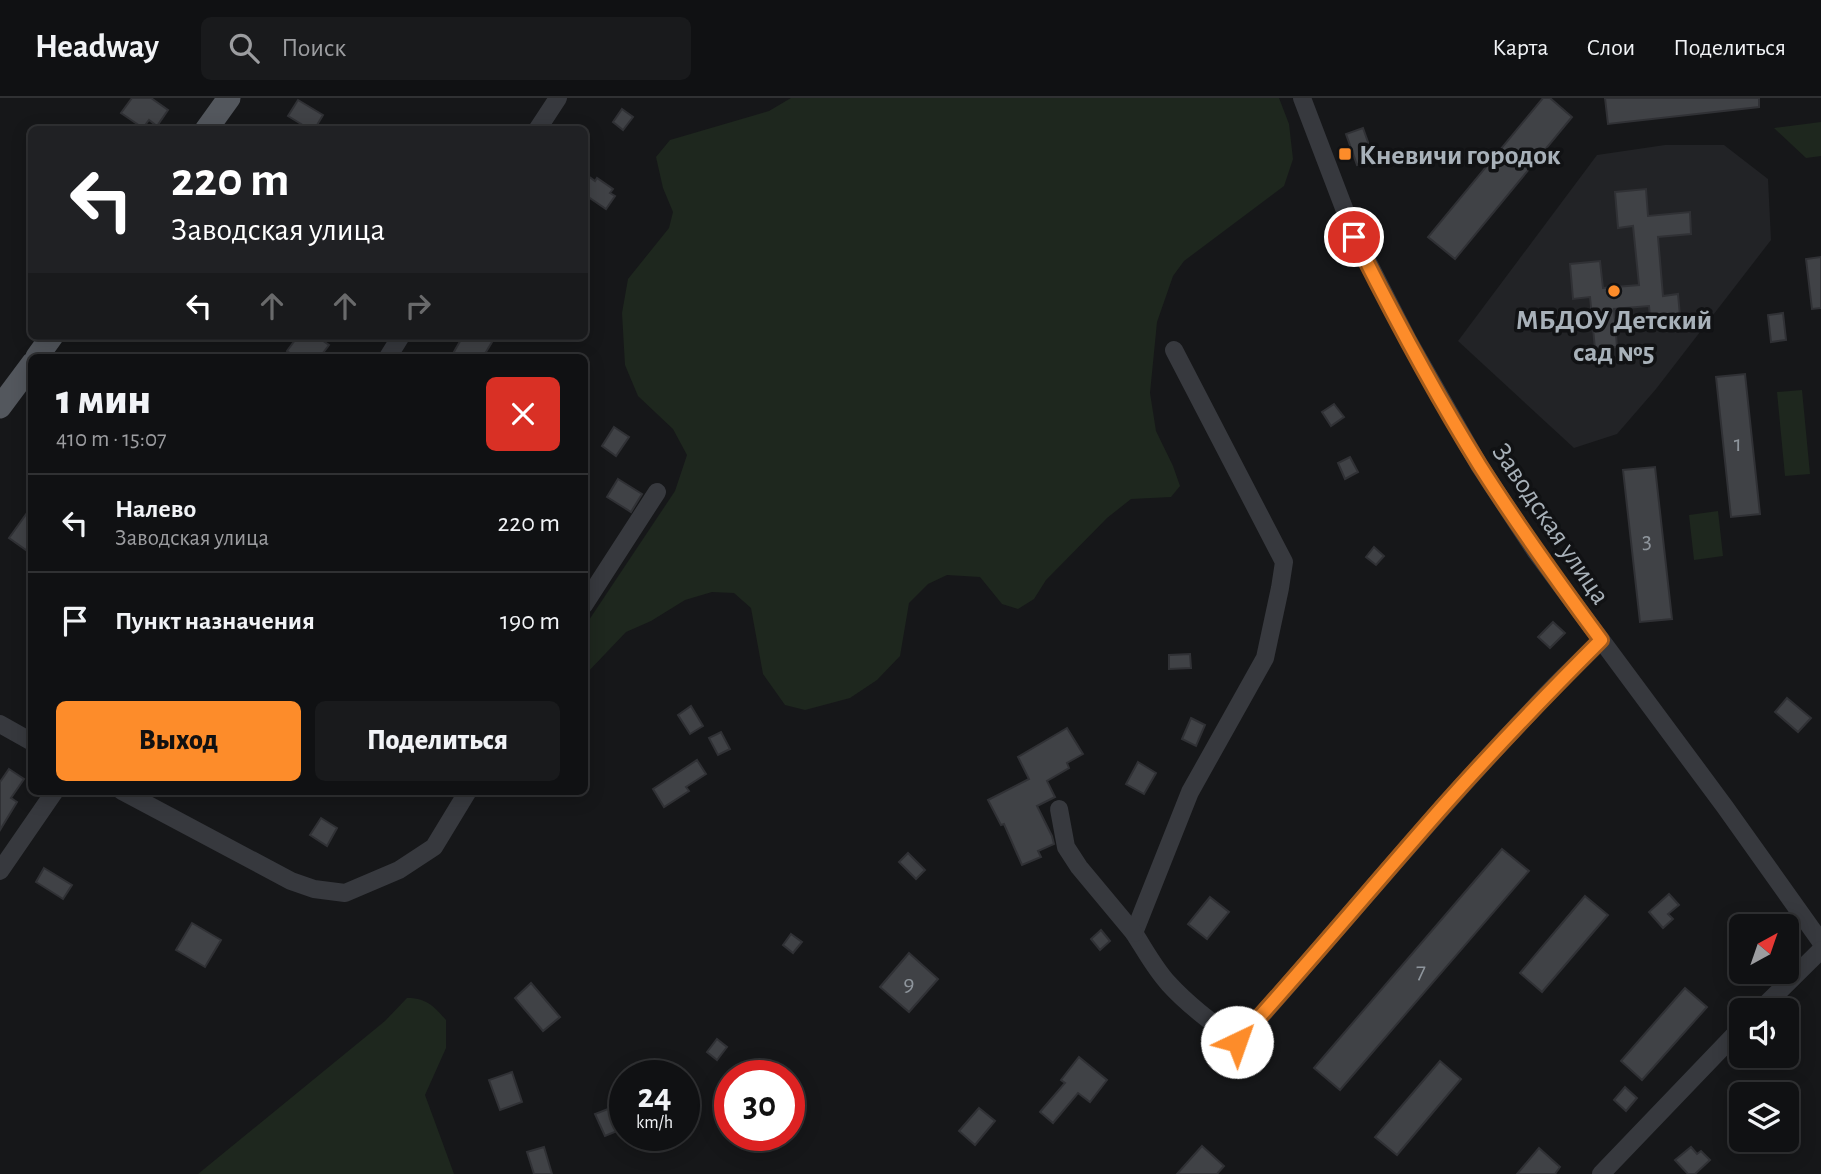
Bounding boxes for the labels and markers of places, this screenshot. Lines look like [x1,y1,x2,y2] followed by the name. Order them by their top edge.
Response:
[1359,142,1561,170] place label: Кневичи городок
[1337,146,1353,162] marker: Кневичи городок
[1324,207,1384,267] pin
[1606,283,1622,299] marker: МБДОУ Детский сад №5
[1516,307,1712,367] place label: МБДОУ Детский сад №5

